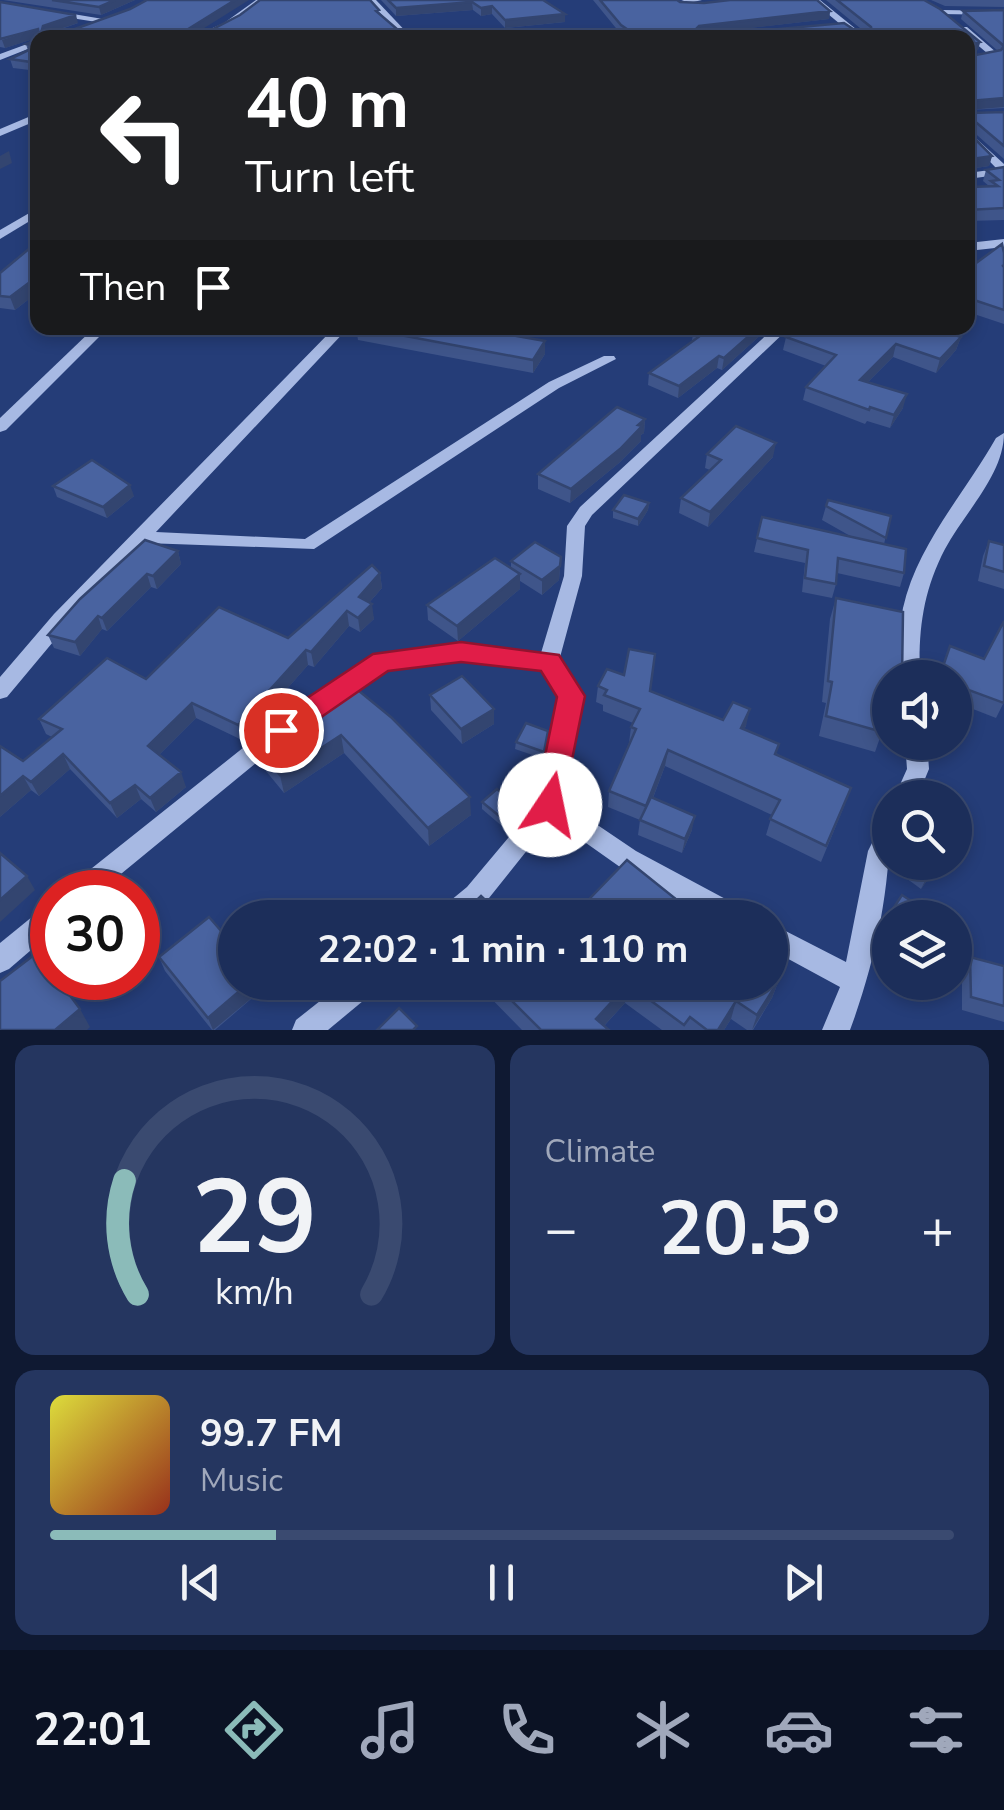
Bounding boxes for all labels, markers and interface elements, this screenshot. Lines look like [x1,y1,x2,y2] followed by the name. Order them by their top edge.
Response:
[245,56,409,152] text: 40 m
[80,70,210,200] icon: left
[245,147,414,208] text: Turn left
[186,260,241,315] icon: arrive
[80,262,166,313] text: Then
[872,660,972,1000] map controls
[872,660,972,760] button: sound
[239,688,324,773] pin
[254,703,309,758] icon: arrive
[498,753,602,857] position arrow
[872,780,972,880] button: search
[30,870,160,1000] speed limit sign: 30
[872,900,972,1000] button: layers
[318,924,688,975] text: 22:02 · 1 min · 110 m
[545,1130,655,1173] text: Climate
[192,1147,317,1289] text: 29
[658,1178,840,1280] text: 20.5°
[545,1192,578,1267] text: −
[921,1192,954,1267] text: +
[215,1268,294,1317] text: km/h
[200,1408,342,1459] text: 99.7 FM
[200,1459,283,1502] text: Music
[173,1555,228,1610] icon: previous
[474,1555,529,1610] icon: pause
[776,1555,831,1610] icon: next
[219,1695,289,1765] icon: directions
[355,1695,425,1765] icon: music
[492,1695,562,1765] icon: phone
[628,1695,698,1765] icon: climate
[764,1695,834,1765] icon: car
[901,1695,971,1765] icon: filters
[33,1700,152,1761] text: 22:01

